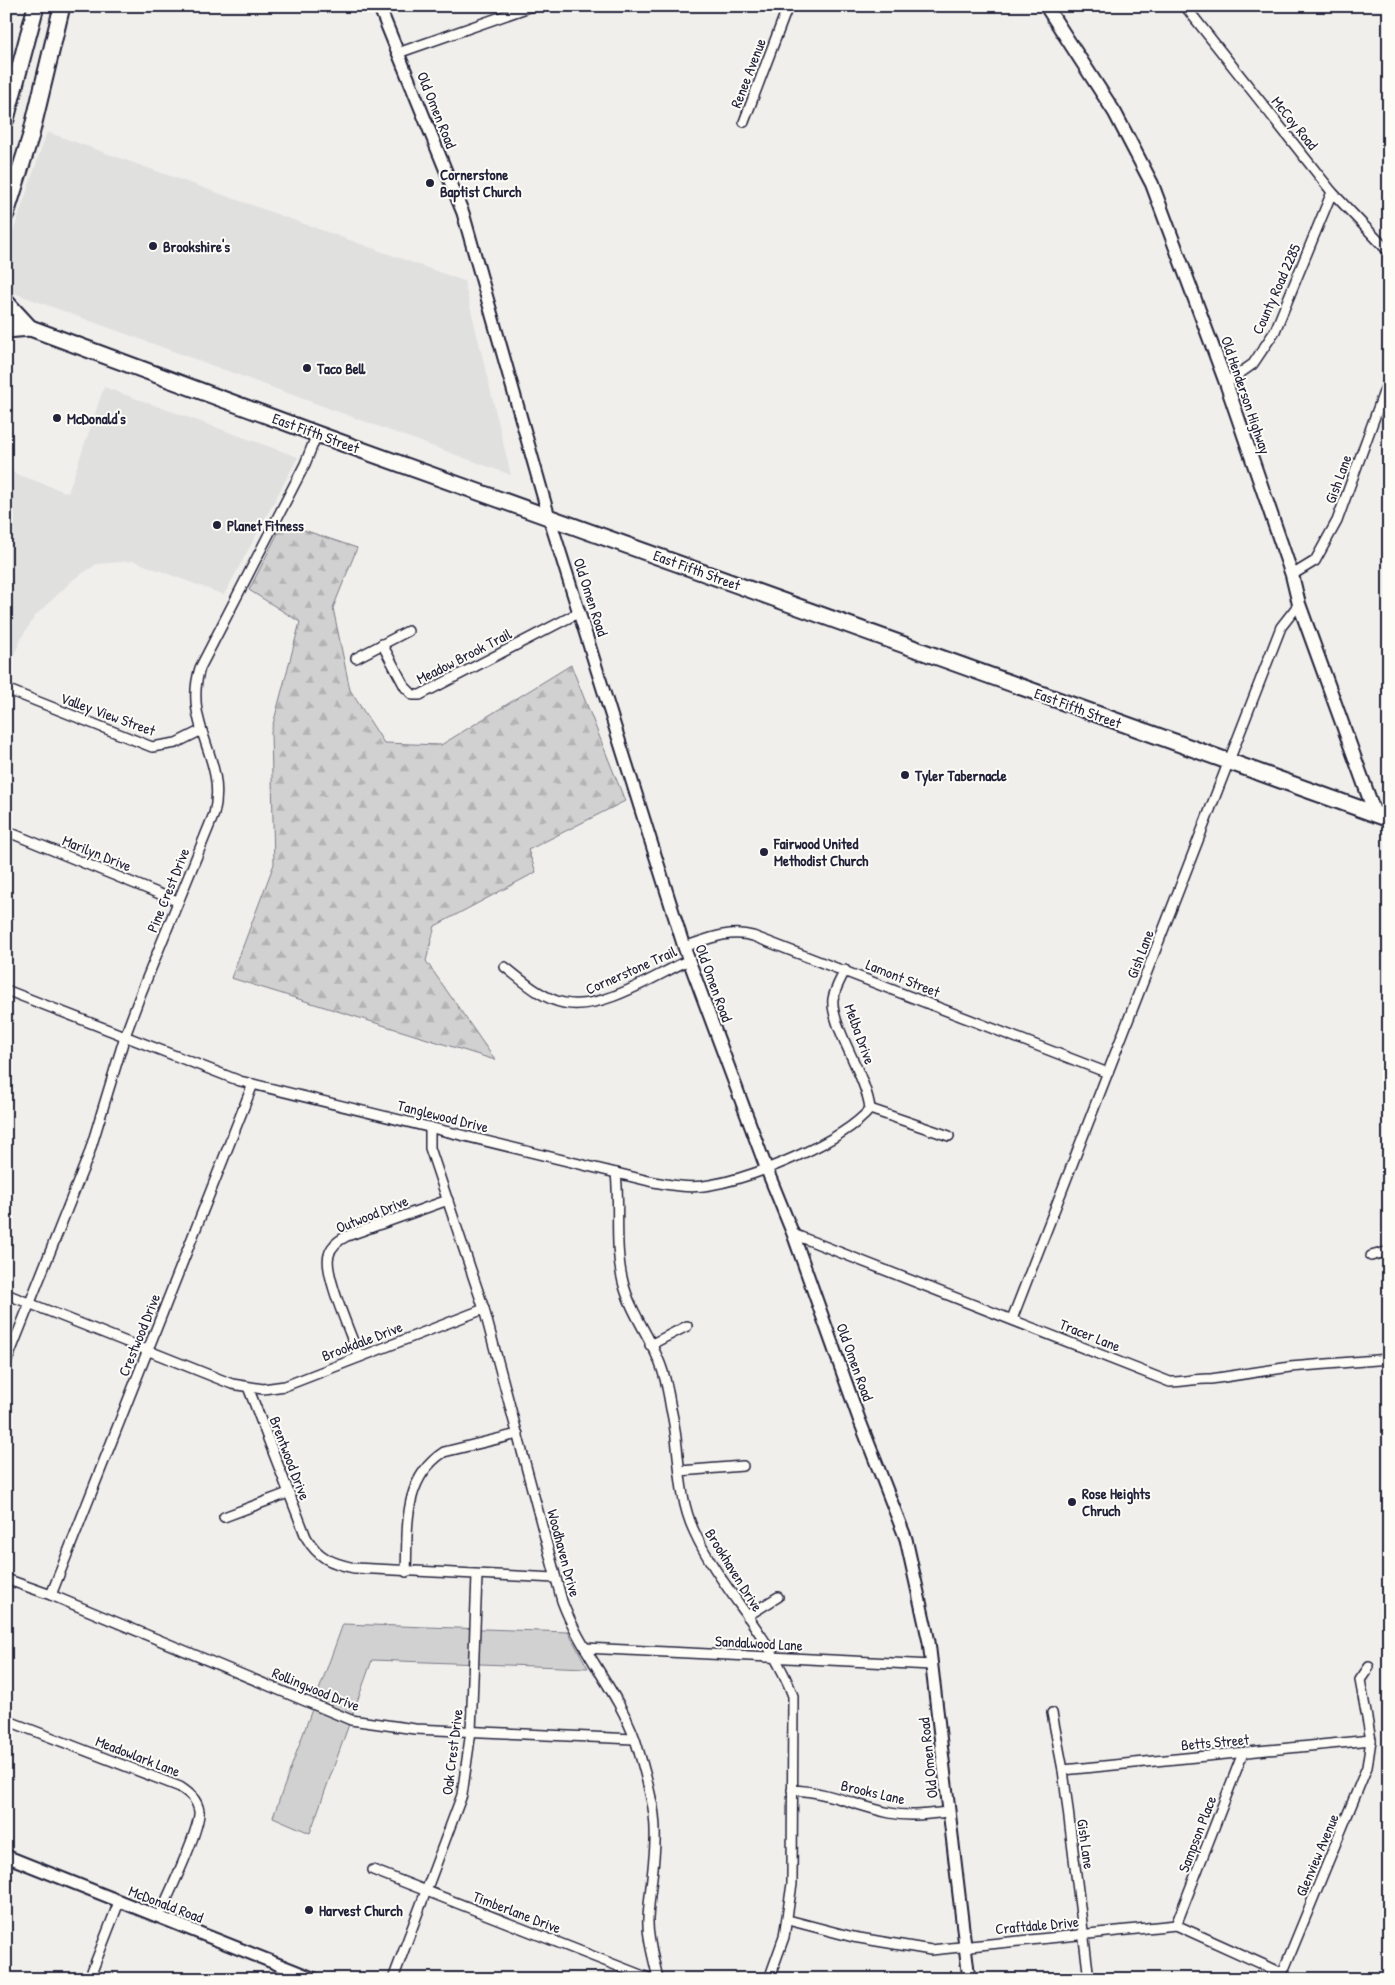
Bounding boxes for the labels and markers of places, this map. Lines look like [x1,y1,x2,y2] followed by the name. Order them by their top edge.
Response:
[440,164,522,203] place label: Cornerstone Baptist Church
[424,177,436,189] marker: Cornerstone Baptist Church
[163,236,230,257] place label: Brookshire's
[147,240,159,252] marker: Brookshire's
[316,358,366,379] place label: Taco Bell
[301,362,313,374] marker: Taco Bell
[67,408,126,429] place label: McDonald's
[51,412,63,424] marker: McDonald's
[227,515,304,536] place label: Planet Fitness
[211,519,223,531] marker: Planet Fitness
[914,765,1007,787] place label: Tyler Tabernacle
[899,769,911,781] marker: Tyler Tabernacle
[773,833,869,871] place label: Fairwood United Methodist Church
[758,846,770,858] marker: Fairwood United Methodist Church
[1082,1483,1151,1521] place label: Rose Heights Chruch
[1066,1496,1078,1508] marker: Rose Heights Chruch
[319,1900,403,1921] place label: Harvest Church
[303,1904,315,1916] marker: Harvest Church

